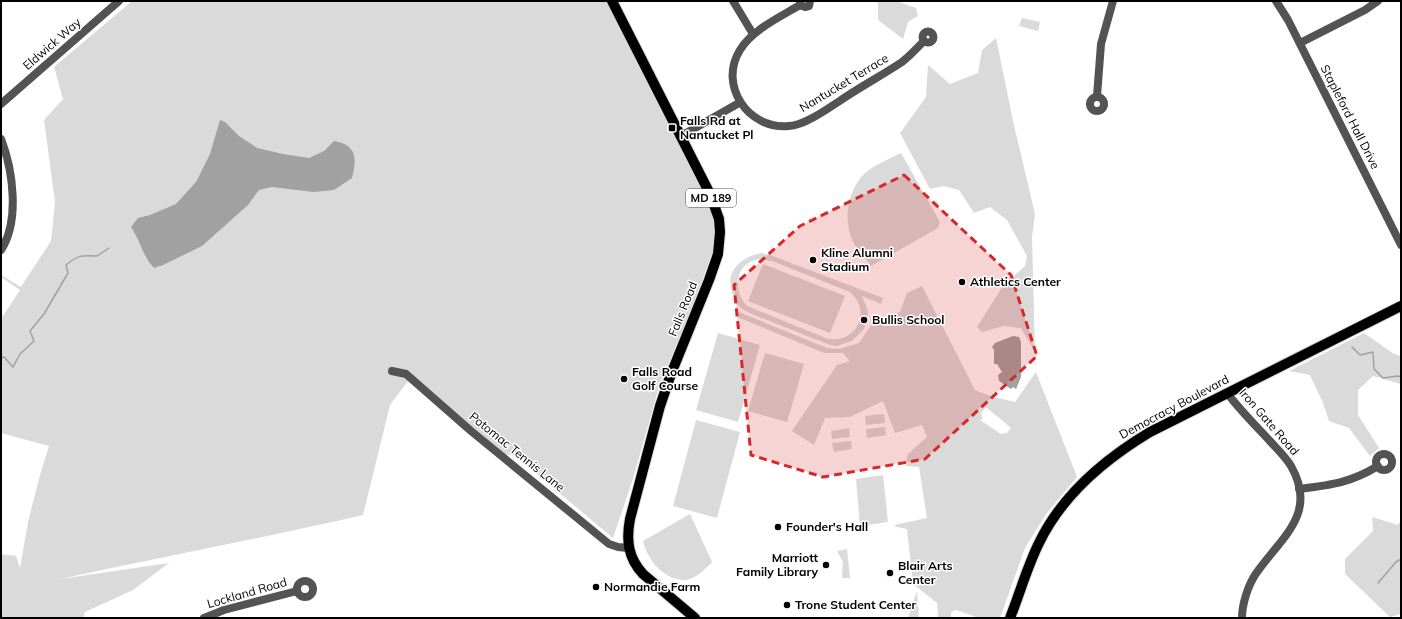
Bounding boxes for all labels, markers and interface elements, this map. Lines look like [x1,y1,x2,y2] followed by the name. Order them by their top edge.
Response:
[20,14,84,73] street label: Eldwick Way
[797,50,891,115] street label: Nantucket Terrace
[1318,62,1383,171] street label: Stapleford Hall Drive
[680,113,754,142] place label: Falls Rd at Nantucket Pl
[667,123,677,133] marker: Falls Rd at Nantucket Pl
[686,189,736,207] road number: MD 189
[821,245,893,274] place label: Kline Alumni Stadium
[808,255,818,265] marker: Kline Alumni Stadium
[970,274,1061,289] place label: Athletics Center
[957,277,967,287] marker: Athletics Center
[665,279,700,338] street label: Falls Road
[872,312,945,327] place label: Bullis School
[859,315,869,325] marker: Bullis School
[632,364,699,393] place label: Falls Road Golf Course
[1116,371,1231,442] street label: Democracy Boulevard
[619,374,629,384] marker: Falls Road Golf Course
[1236,385,1302,458] street label: Iron Gate Road
[467,409,568,495] street label: Potomac Tennis Lane
[786,519,868,534] place label: Founder's Hall
[773,522,783,532] marker: Founder's Hall
[736,550,818,579] place label: Marriott Family Library
[898,558,953,587] place label: Blair Arts Center
[821,560,831,570] marker: Marriott Family Library
[885,568,895,578] marker: Blair Arts Center
[205,574,288,611] street label: Lockland Road
[604,579,701,594] place label: Normandie Farm
[591,582,601,592] marker: Normandie Farm
[795,597,916,612] place label: Trone Student Center
[782,600,792,610] marker: Trone Student Center

